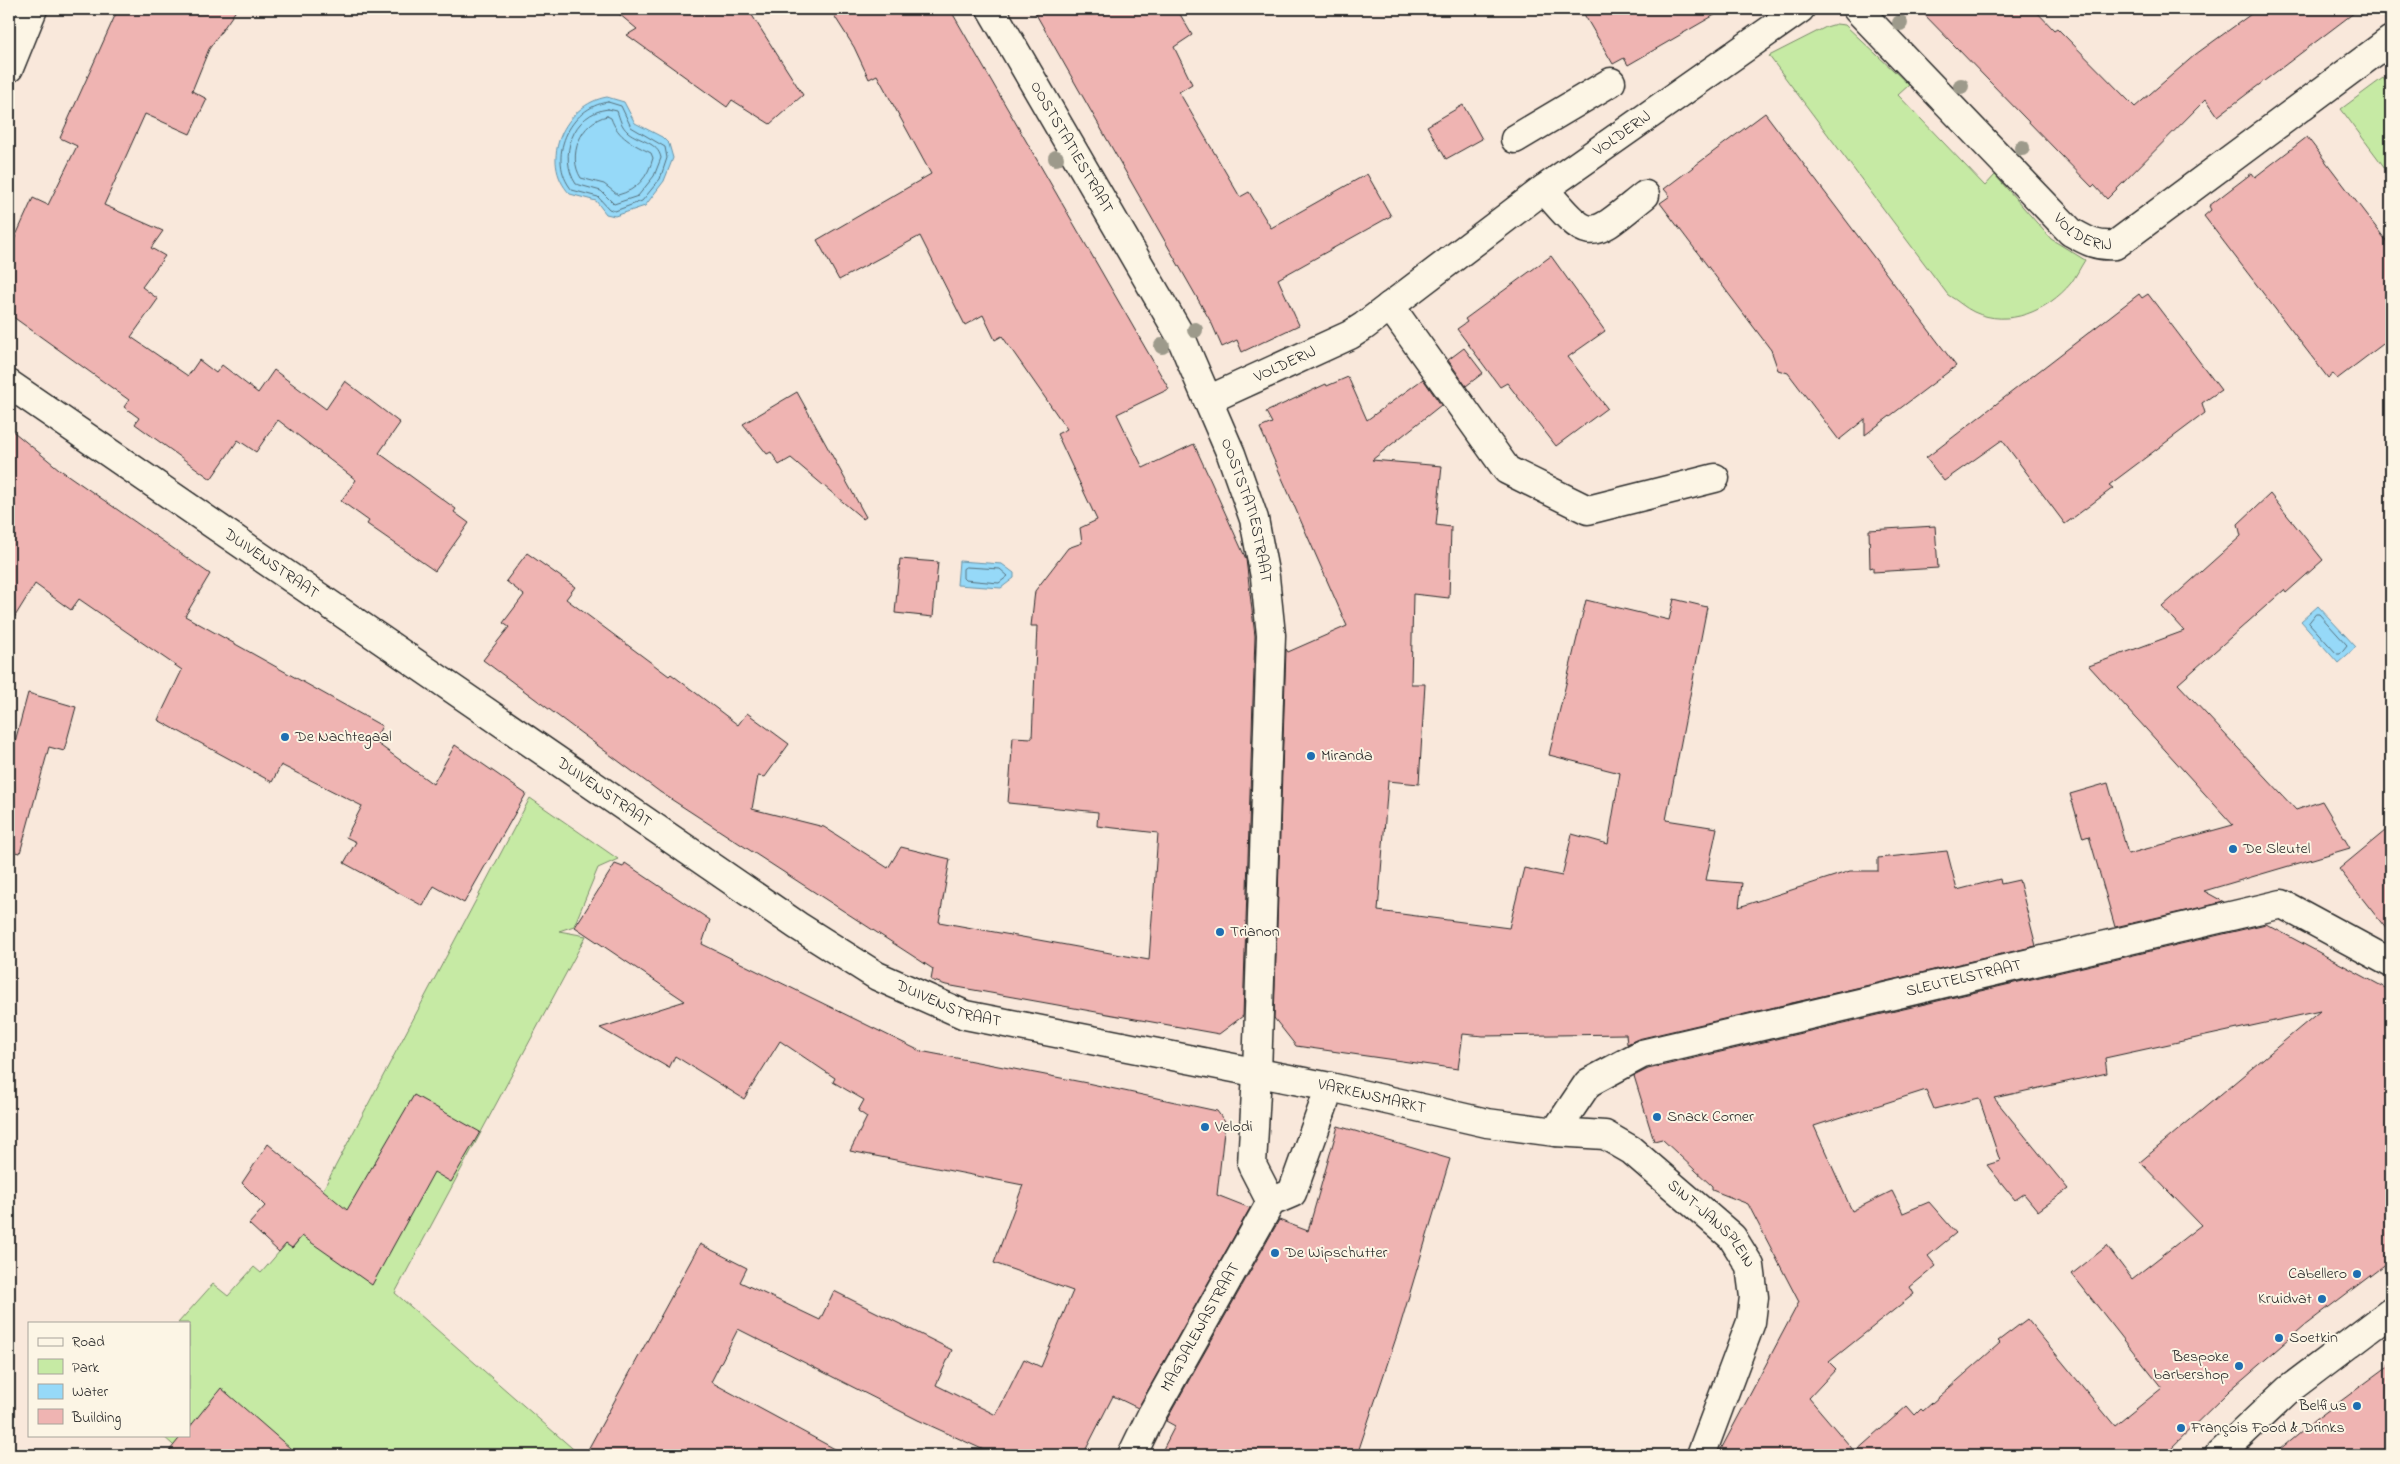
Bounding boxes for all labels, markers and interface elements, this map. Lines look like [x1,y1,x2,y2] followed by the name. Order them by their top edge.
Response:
[1023,77,1119,218] street label: OOSTSTATIESTRAAT
[1588,105,1656,163] street label: VOLDERIJ
[2046,207,2112,257] street label: VOLDERIJ
[1249,340,1320,390] street label: VOLDERIJ
[1214,434,1278,584] street label: OOSTSTATIESTRAAT
[218,522,324,605] street label: DUIVENSTRAAT
[294,725,392,749] place label: De Nachtegaal
[279,731,291,743] marker: De Nachtegaal
[1321,744,1373,768] place label: Miranda
[1305,750,1317,762] marker: Miranda
[551,751,657,834] street label: DUIVENSTRAAT
[2242,837,2311,861] place label: De Sleutel
[2227,843,2239,855] marker: De Sleutel
[1230,920,1280,944] place label: Trianon
[1214,926,1226,938] marker: Trianon
[1904,953,2024,1004] street label: SLEUTELSTRAAT
[891,973,1003,1034] street label: DUIVENSTRAAT
[1315,1073,1428,1121] street label: VARKENSMARKT
[1667,1105,1754,1129] place label: Snack Corner
[1651,1111,1663,1123] marker: Snack Corner
[1214,1115,1253,1139] place label: Velodi
[1199,1121,1211,1133] marker: Velodi
[1661,1174,1760,1273] street label: SINT-JANSPLEIN
[1284,1241,1388,1265] place label: De Wipschutter
[1269,1247,1281,1259] marker: De Wipschutter
[1155,1258,1247,1396] street label: MAGDALENASTRAAT
[2288,1262,2347,1286] place label: Cabellero
[2351,1268,2363,1280] marker: Cabellero
[2258,1287,2313,1311] place label: Kruidvat
[2316,1293,2328,1305] marker: Kruidvat
[28,1322,190,1436] legend
[2289,1326,2338,1350] place label: Soetkin
[72,1331,105,1353] text: Road
[2273,1332,2285,1344] marker: Soetkin
[2154,1345,2230,1387] place label: Bespoke barbershop
[72,1357,100,1379] text: Park
[2233,1360,2245,1372] marker: Bespoke barbershop
[72,1381,108,1403] text: Water
[2298,1394,2347,1418] place label: Belfius
[2351,1400,2363,1412] marker: Belfius
[71,1407,121,1430] text: Building
[2190,1416,2345,1440] place label: François Food & Drinks
[2175,1422,2187,1434] marker: François Food & Drinks

